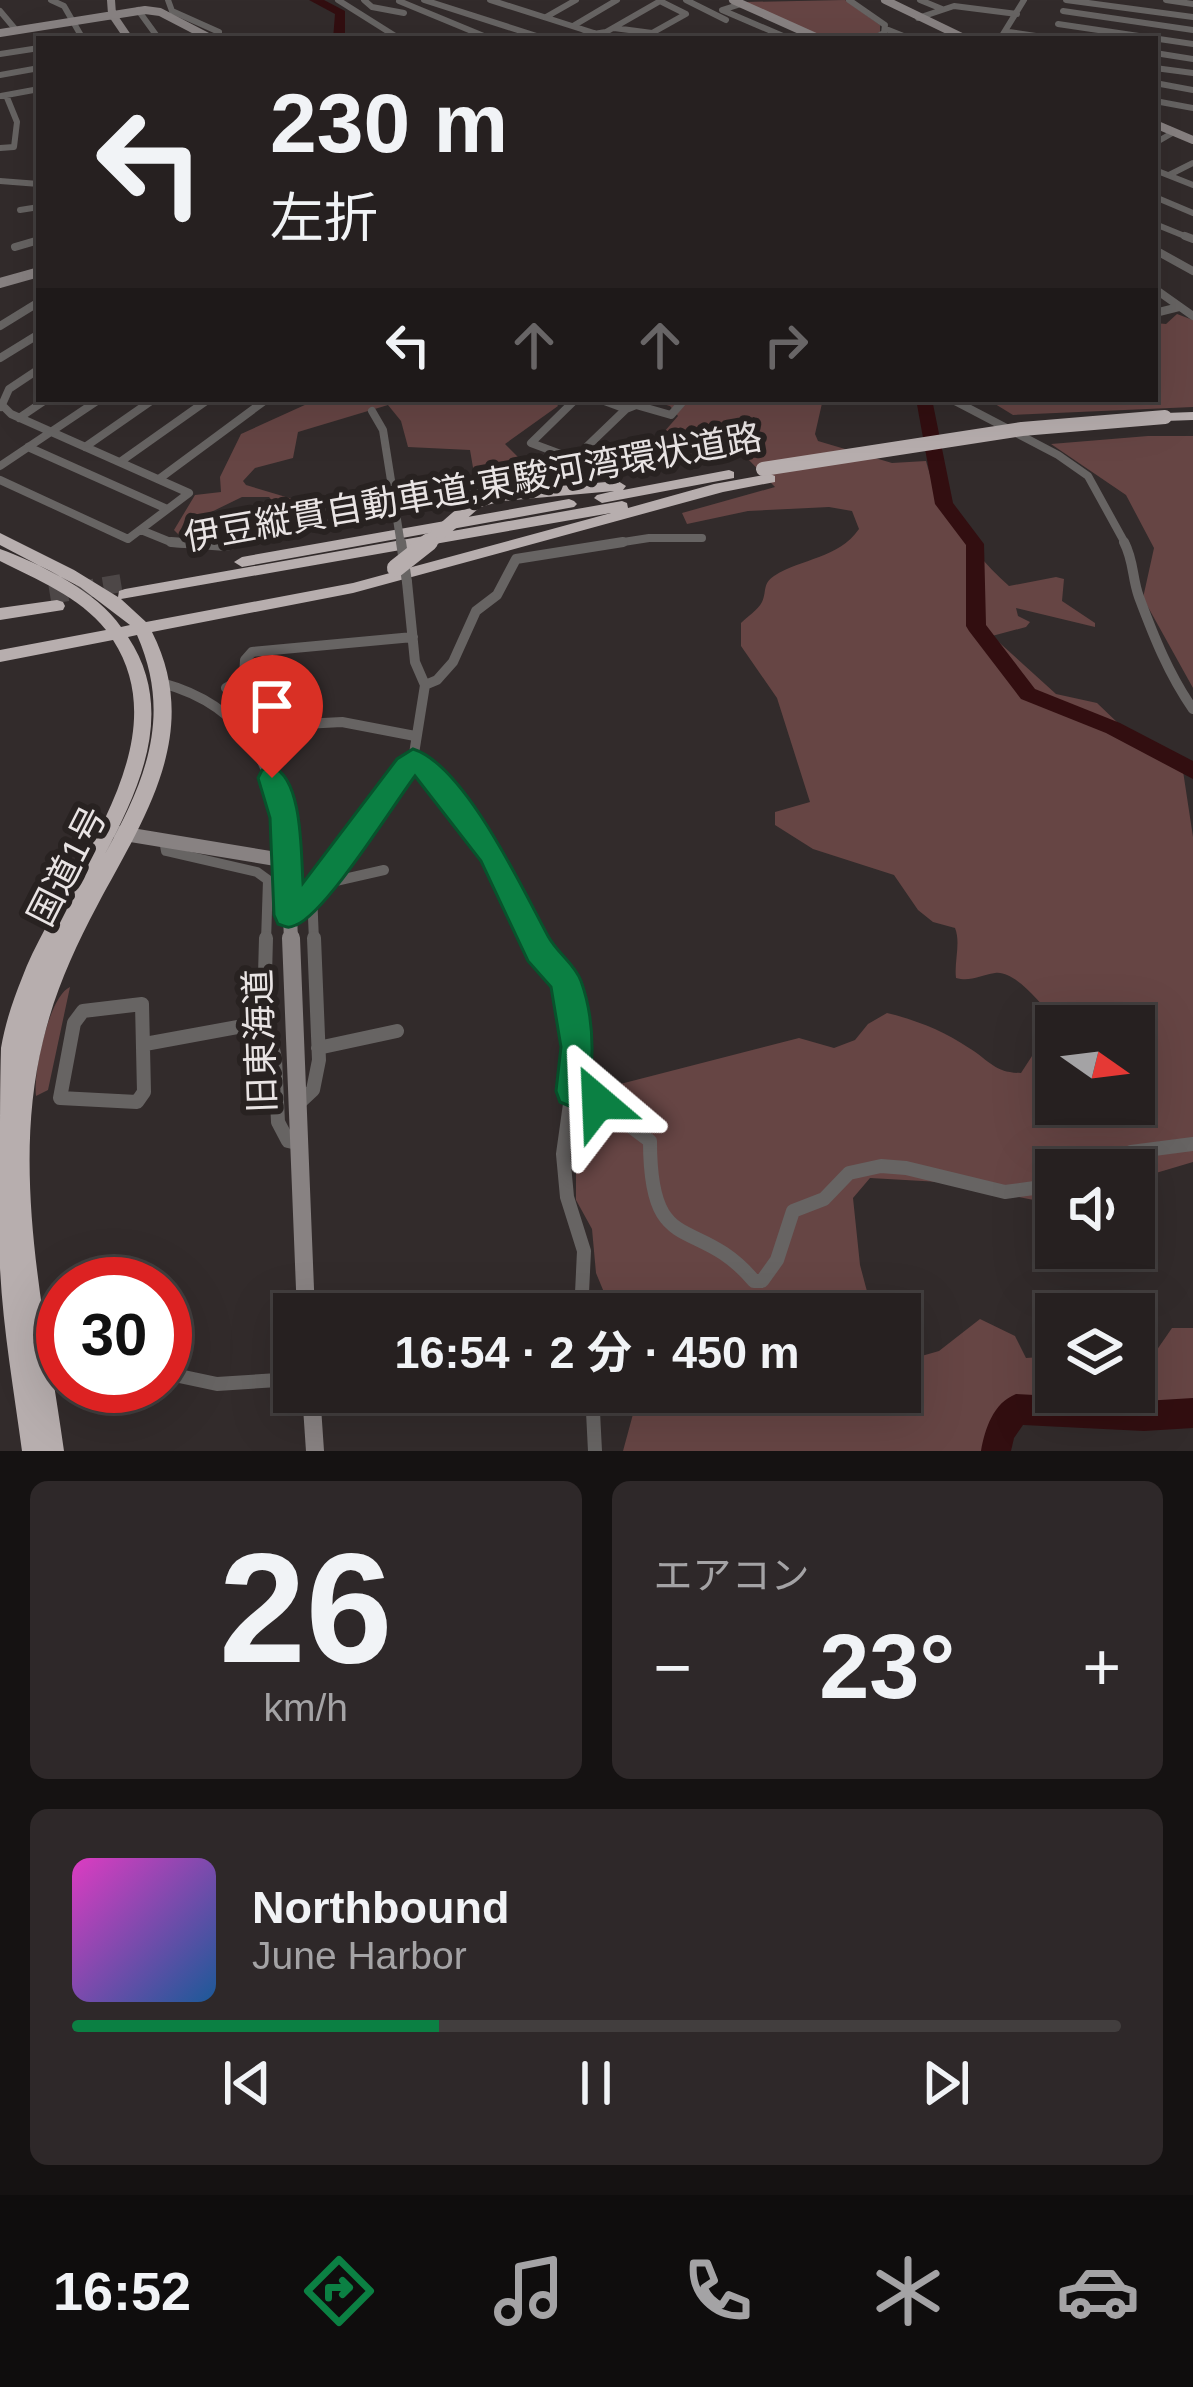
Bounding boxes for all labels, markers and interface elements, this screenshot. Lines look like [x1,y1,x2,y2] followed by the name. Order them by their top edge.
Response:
[270,76,508,170] text: 230 m
[72,84,228,240] icon: left
[270,188,378,248] text: 左折
[375,312,441,378] icon: left
[501,312,567,378] icon: ahead
[627,312,693,378] icon: ahead
[753,312,819,378] icon: right
[181,416,765,558] street label: 伊豆縦貫自動車道;東駿河湾環状道路
[221,655,323,778] pin
[239,673,305,739] icon: arrive
[20,800,114,932] street label: 国道1号
[237,968,283,1114] street label: 旧東海道
[1035,1005,1155,1125] north arrow
[1035,1005,1155,1413] map controls
[535,1039,661,1165] position arrow
[1035,1149,1155,1269] button: sound
[36,1257,192,1413] speed limit sign: 30
[1035,1293,1155,1413] button: layers
[394,1327,800,1378] text: 16:54 · 2 分 · 450 m
[219,1521,393,1695] text: 26
[654,1554,810,1597] text: エアコン
[819,1617,955,1717] text: 23°
[654,1630,692,1704] text: −
[1082,1630,1121,1704] text: +
[263,1686,348,1729] text: km/h
[252,1882,509,1933] text: Northbound
[252,1934,467,1977] text: June Harbor
[214,2050,280,2116] icon: previous
[563,2050,629,2116] icon: pause
[913,2050,979,2116] icon: next
[297,2249,381,2333] icon: directions
[487,2249,571,2333] icon: music
[676,2249,760,2333] icon: phone
[866,2249,950,2333] icon: climate
[1056,2249,1140,2333] icon: car
[53,2261,191,2321] text: 16:52

